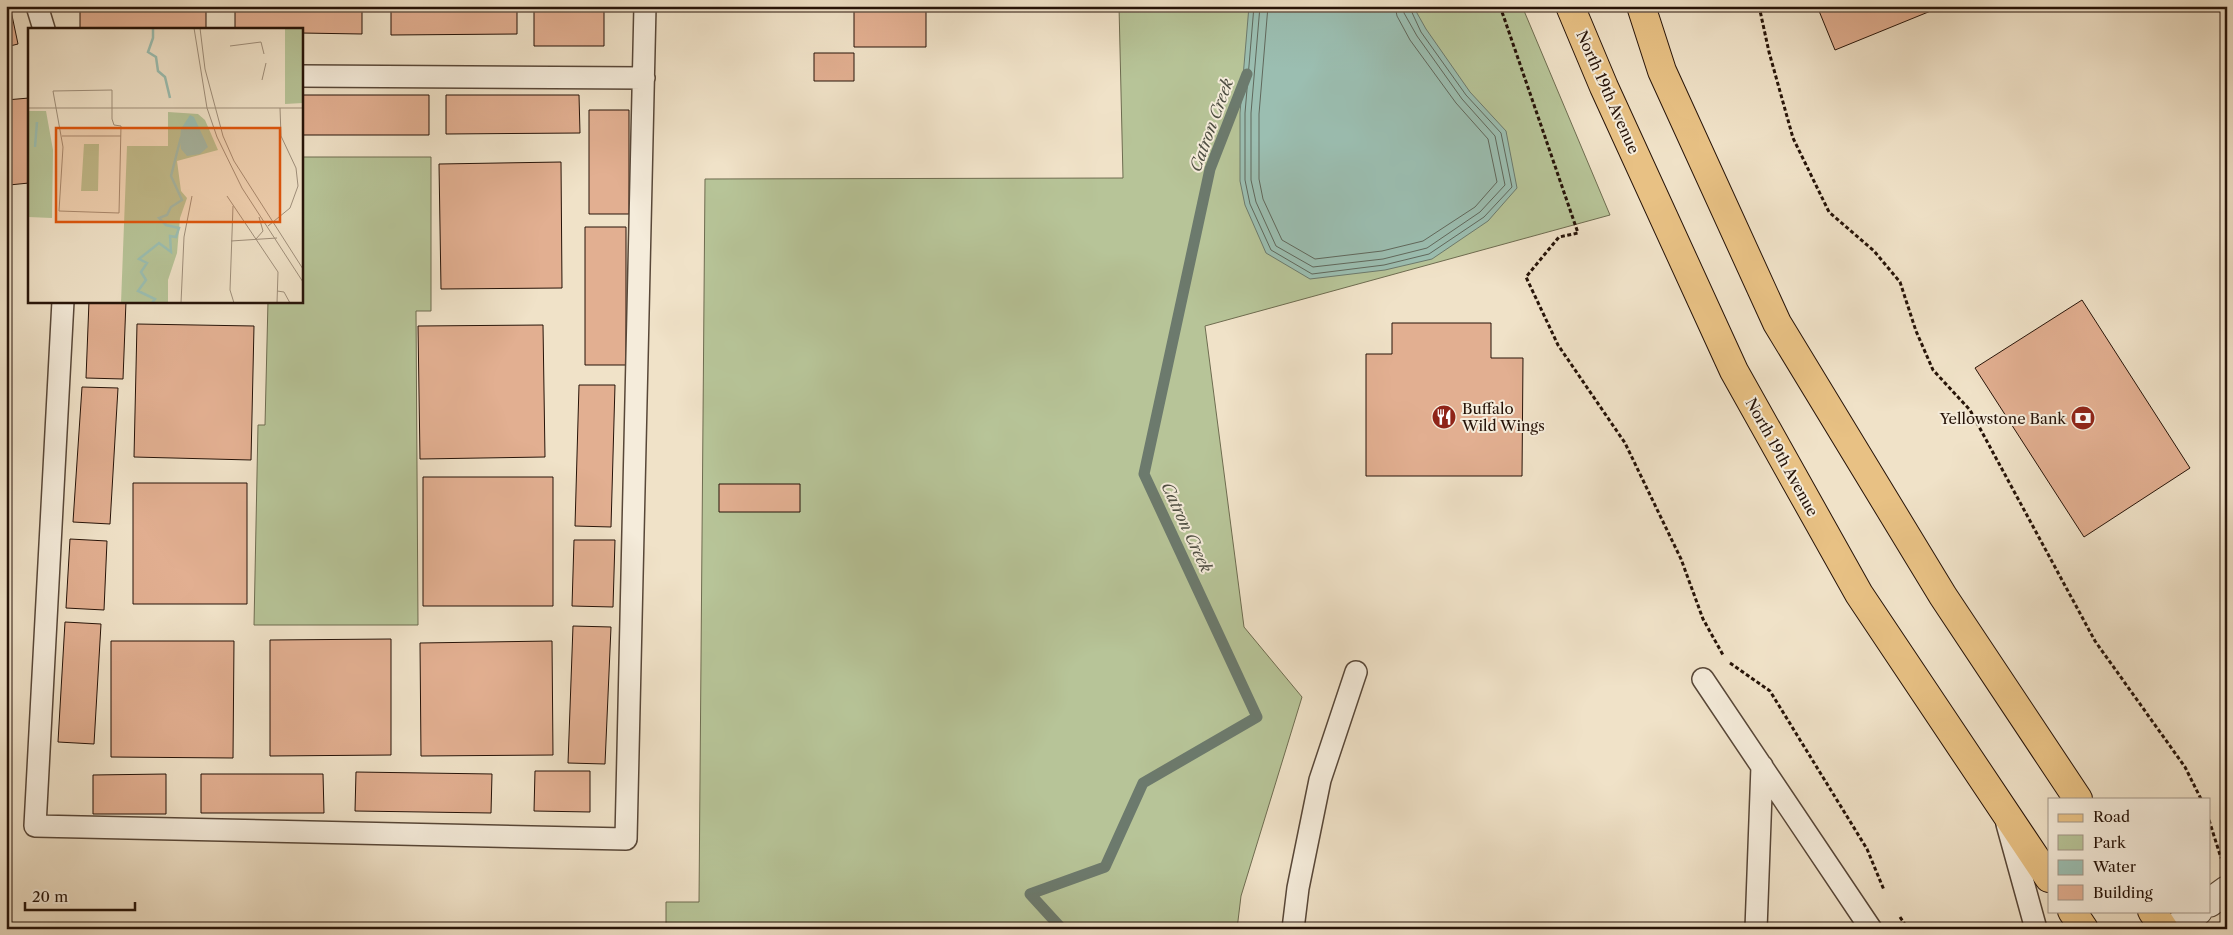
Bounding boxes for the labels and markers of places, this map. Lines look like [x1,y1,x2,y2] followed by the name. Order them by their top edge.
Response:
[1461,399,1545,435] place label: Buffalo Wild Wings
[1431,404,1457,430] restaurant icon: Buffalo Wild Wings
[2070,405,2096,431] bank icon: Yellowstone Bank
[1939,409,2067,428] place label: Yellowstone Bank

